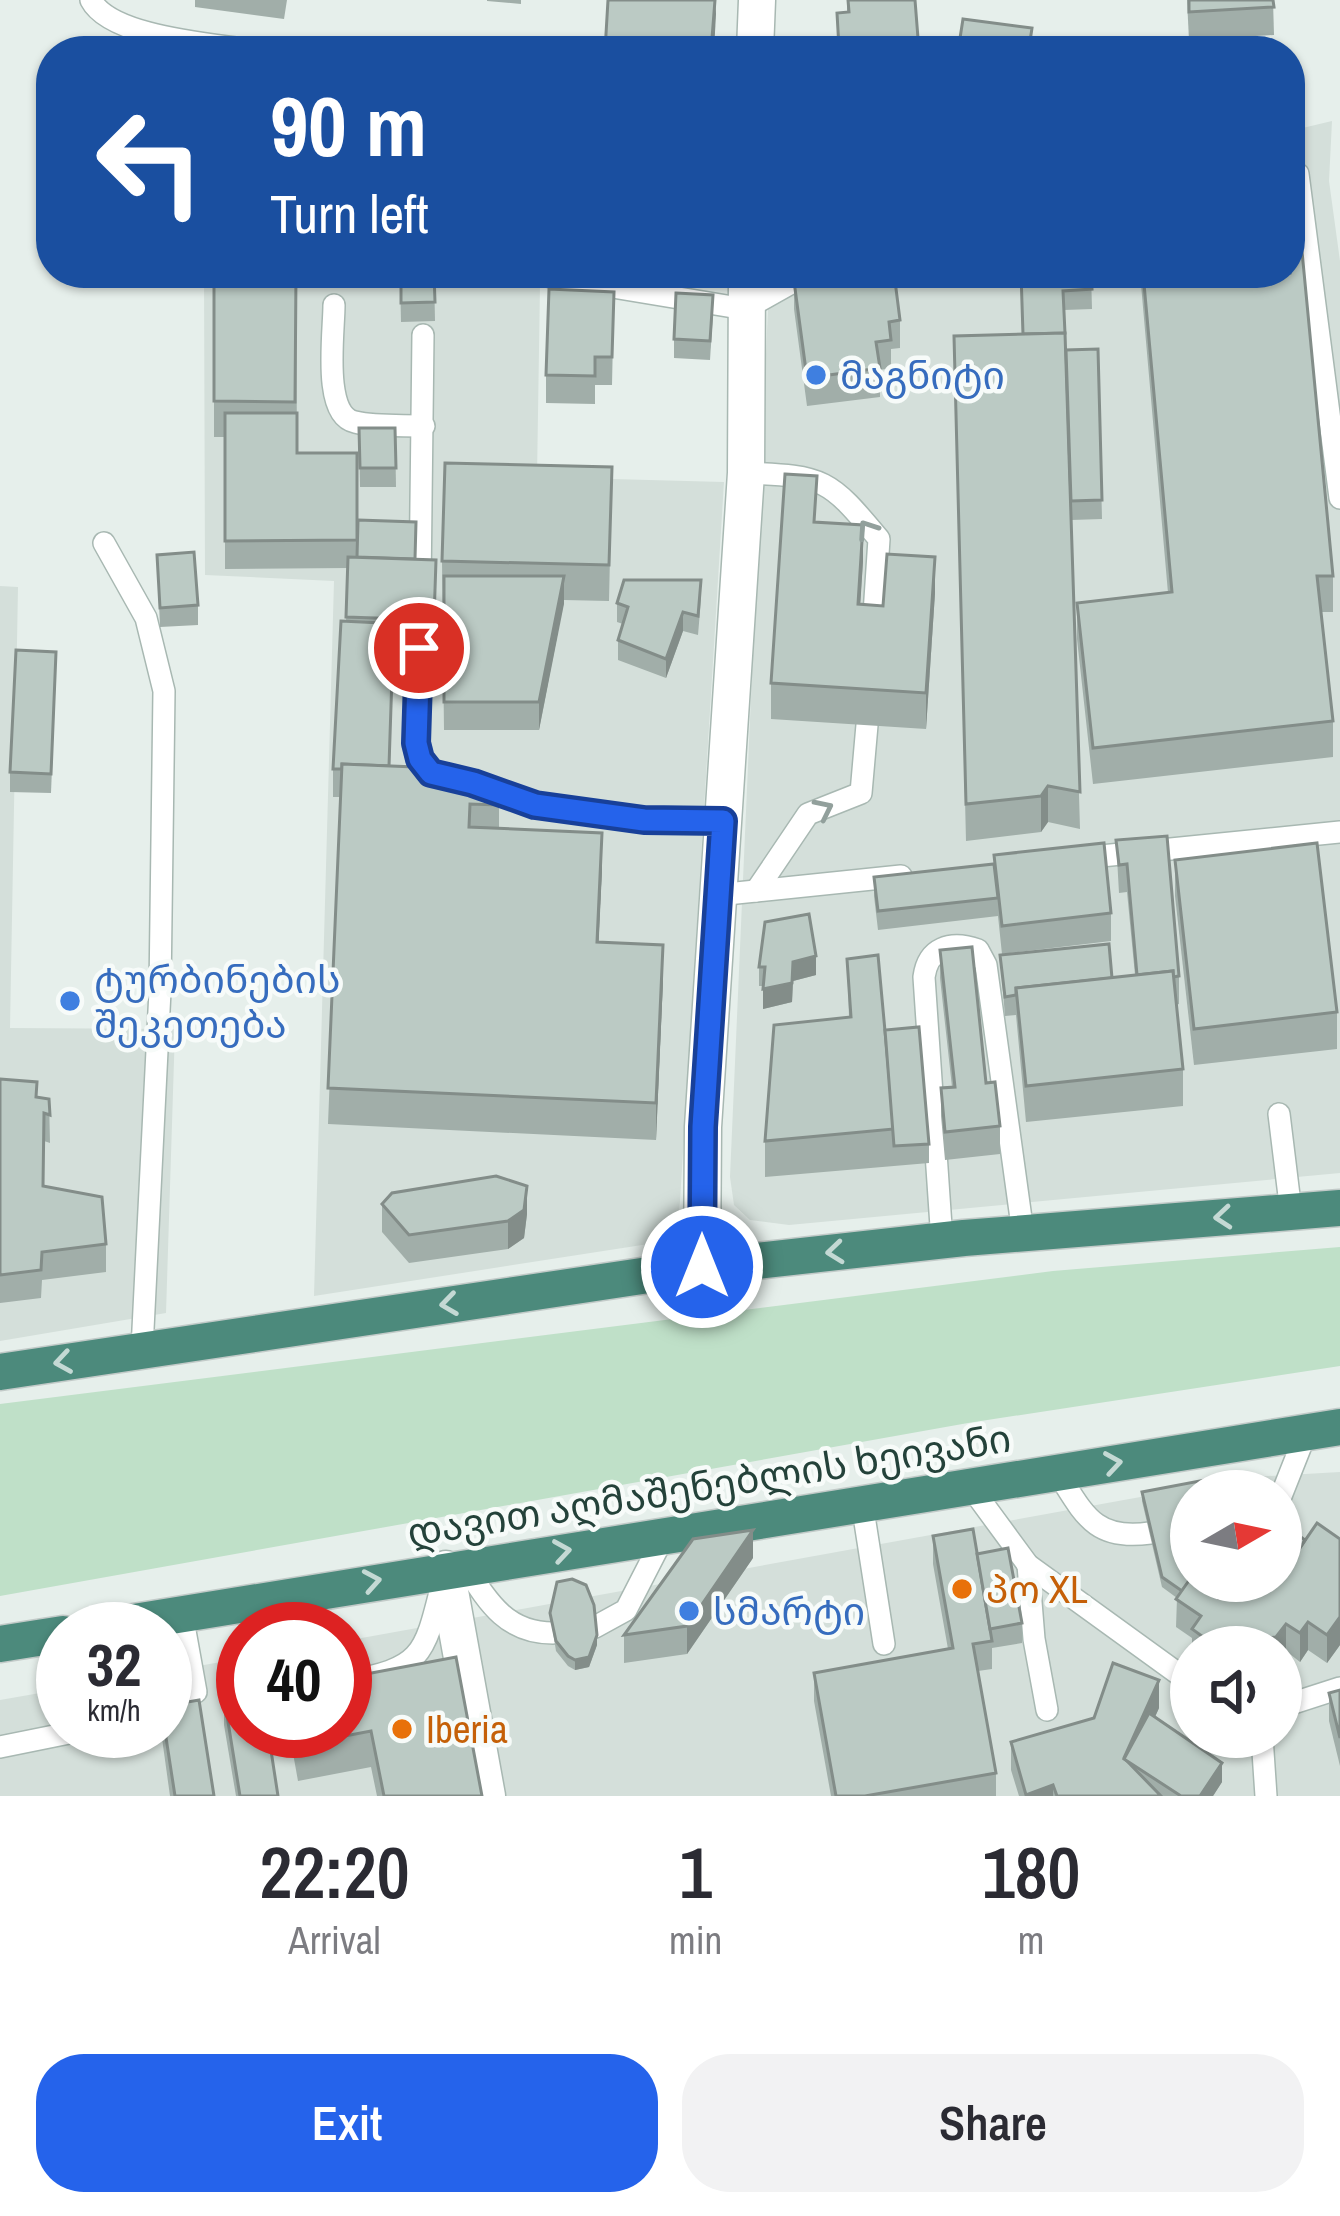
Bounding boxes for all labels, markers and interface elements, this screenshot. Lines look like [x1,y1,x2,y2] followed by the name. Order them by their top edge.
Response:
[270,69,427,182] text: 90 m
[72,84,228,240] icon: left
[270,177,429,250] text: Turn left
[840,349,1005,401] place label: მაგნიტი
[803,362,829,388] marker: მაგნიტი
[859,520,881,542] one-way arrow
[368,597,470,699] pin
[386,615,452,681] icon: arrive
[811,800,833,824] one-way arrow
[94,953,341,1050] place label: ტურბინების შეკეთება
[57,988,83,1014] marker: ტურბინების შეკეთება
[639,1204,765,1330] position arrow
[1213,1204,1232,1229] one-way arrow
[825,1239,845,1265] one-way arrow
[439,1290,458,1316] one-way arrow
[53,1348,73,1374] one-way arrow
[403,1412,1015,1558] street label: დავით აღმაშენებლის ხეივანი
[1103,1452,1123,1477] one-way arrow
[1170,1470,1302,1602] north arrow
[1170,1470,1302,1758] map controls
[552,1539,572,1564] one-way arrow
[986,1563,1088,1615] place label: პო XL
[362,1570,382,1595] one-way arrow
[949,1576,975,1602] marker: პო XL
[713,1585,865,1637] place label: სმარტი
[676,1598,702,1624] marker: სმარტი
[216,1602,372,1758] speed limit sign: 40
[87,1624,141,1705] text: 32
[1170,1626,1302,1758] button: sound
[87,1690,141,1730] text: km/h
[426,1703,508,1755] place label: Iberia
[389,1716,415,1742] marker: Iberia
[260,1823,409,1920] text: 22:20
[679,1823,712,1920] text: 1
[982,1823,1080,1920] text: 180
[288,1914,381,1966] text: Arrival
[669,1914,722,1966] text: min
[1018,1914,1044,1966] text: m
[36,2054,658,2192] button: Exit
[682,2054,1304,2192] button: Share

